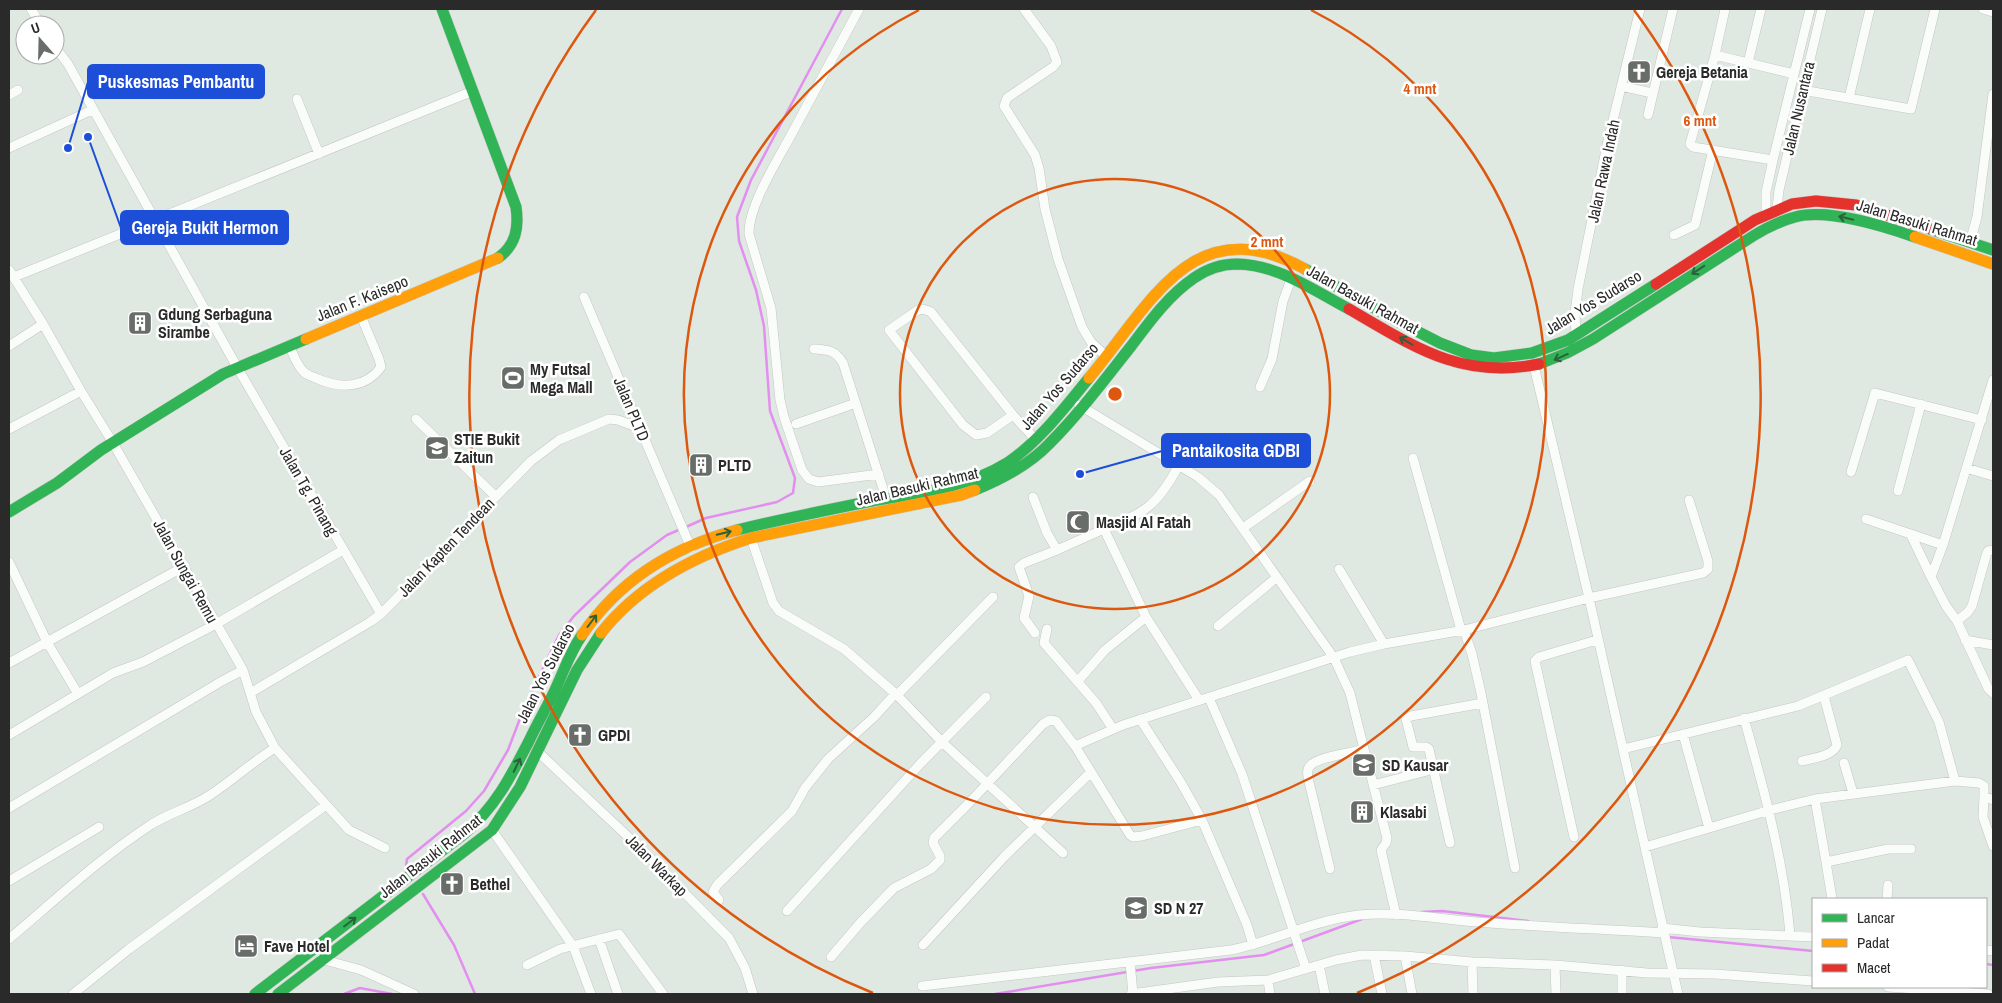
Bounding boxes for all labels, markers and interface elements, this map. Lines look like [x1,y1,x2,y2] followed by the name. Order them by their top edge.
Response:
[15,15,65,65] north arrow
[29,18,43,38] text: U
[1777,58,1820,157] street label: Jalan Nusantara
[1626,59,1652,85] church icon: Gereja Betania
[1656,61,1749,83] place label: Gereja Betania
[88,65,264,98] callout: Puskesmas Pembantu
[98,69,254,94] text: Puskesmas Pembantu
[1404,78,1436,99] text: 4 mnt
[1684,110,1716,131] text: 6 mnt
[1581,117,1625,225] street label: Jalan Rawa Indah
[1854,193,1980,251] street label: Jalan Basuki Rahmat
[121,211,288,244] callout: Gereja Bukit Hermon
[1838,213,1854,222] one-way arrow
[132,215,278,240] text: Gereja Bukit Hermon
[1251,231,1283,252] text: 2 mnt
[1303,259,1423,339] street label: Jalan Basuki Rahmat
[1541,265,1645,339] street label: Jalan Yos Sudarso
[1692,265,1706,275] one-way arrow
[313,270,411,326] street label: Jalan F. Kaisepo
[158,303,272,343] place label: Gdung Serbaguna Sirambe
[127,310,153,336] building icon: Gdung Serbaguna Sirambe
[1399,336,1414,345] one-way arrow
[1015,338,1103,434] street label: Jalan Yos Sudarso
[1554,353,1569,362] one-way arrow
[530,358,593,398] place label: My Futsal Mega Mall
[500,365,526,391] sports icon: My Futsal Mega Mall
[609,374,655,444] street label: Jalan PLTD
[1106,385,1124,403] centre of rings
[454,428,520,468] place label: STIE Bukit Zaitun
[1162,434,1310,467] callout: Pantaikosita GDBI
[424,435,450,461] school or university icon: STIE Bukit Zaitun
[1172,438,1300,463] text: Pantaikosita GDBI
[275,443,344,540] street label: Jalan Tg. Pinang
[688,452,714,478] building icon: PLTD
[718,454,751,476] place label: PLTD
[854,461,981,511] street label: Jalan Basuki Rahmat
[393,492,499,602] street label: Jalan Kapten Tendean
[1065,509,1091,535] mosque icon: Masjid Al Fatah
[1096,511,1191,533] place label: Masjid Al Fatah
[148,515,224,627] street label: Jalan Sungai Remu
[716,528,732,537] one-way arrow
[586,615,597,628] one-way arrow
[510,620,580,726] street label: Jalan Yos Sudarso
[567,722,593,748] church icon: GPDI
[598,724,630,746] place label: GPDI
[1351,752,1377,778] school or university icon: SD Kausar
[1382,754,1449,776] place label: SD Kausar
[513,758,523,773] one-way arrow
[1349,799,1375,825] building icon: Klasabi
[1380,801,1427,823] place label: Klasabi
[374,809,486,903] street label: Jalan Basuki Rahmat
[621,829,693,901] street label: Jalan Warkap
[439,871,465,897] church icon: Bethel
[470,873,510,895] place label: Bethel
[1123,895,1149,921] school or university icon: SD N 27
[1154,897,1204,919] place label: SD N 27
[1812,898,1987,988] legend
[1857,907,1895,928] text: Lancar
[343,917,356,928] one-way arrow
[1857,932,1890,953] text: Padat
[233,933,259,959] hotel icon: Fave Hotel
[264,935,330,957] place label: Fave Hotel
[1857,957,1891,978] text: Macet

